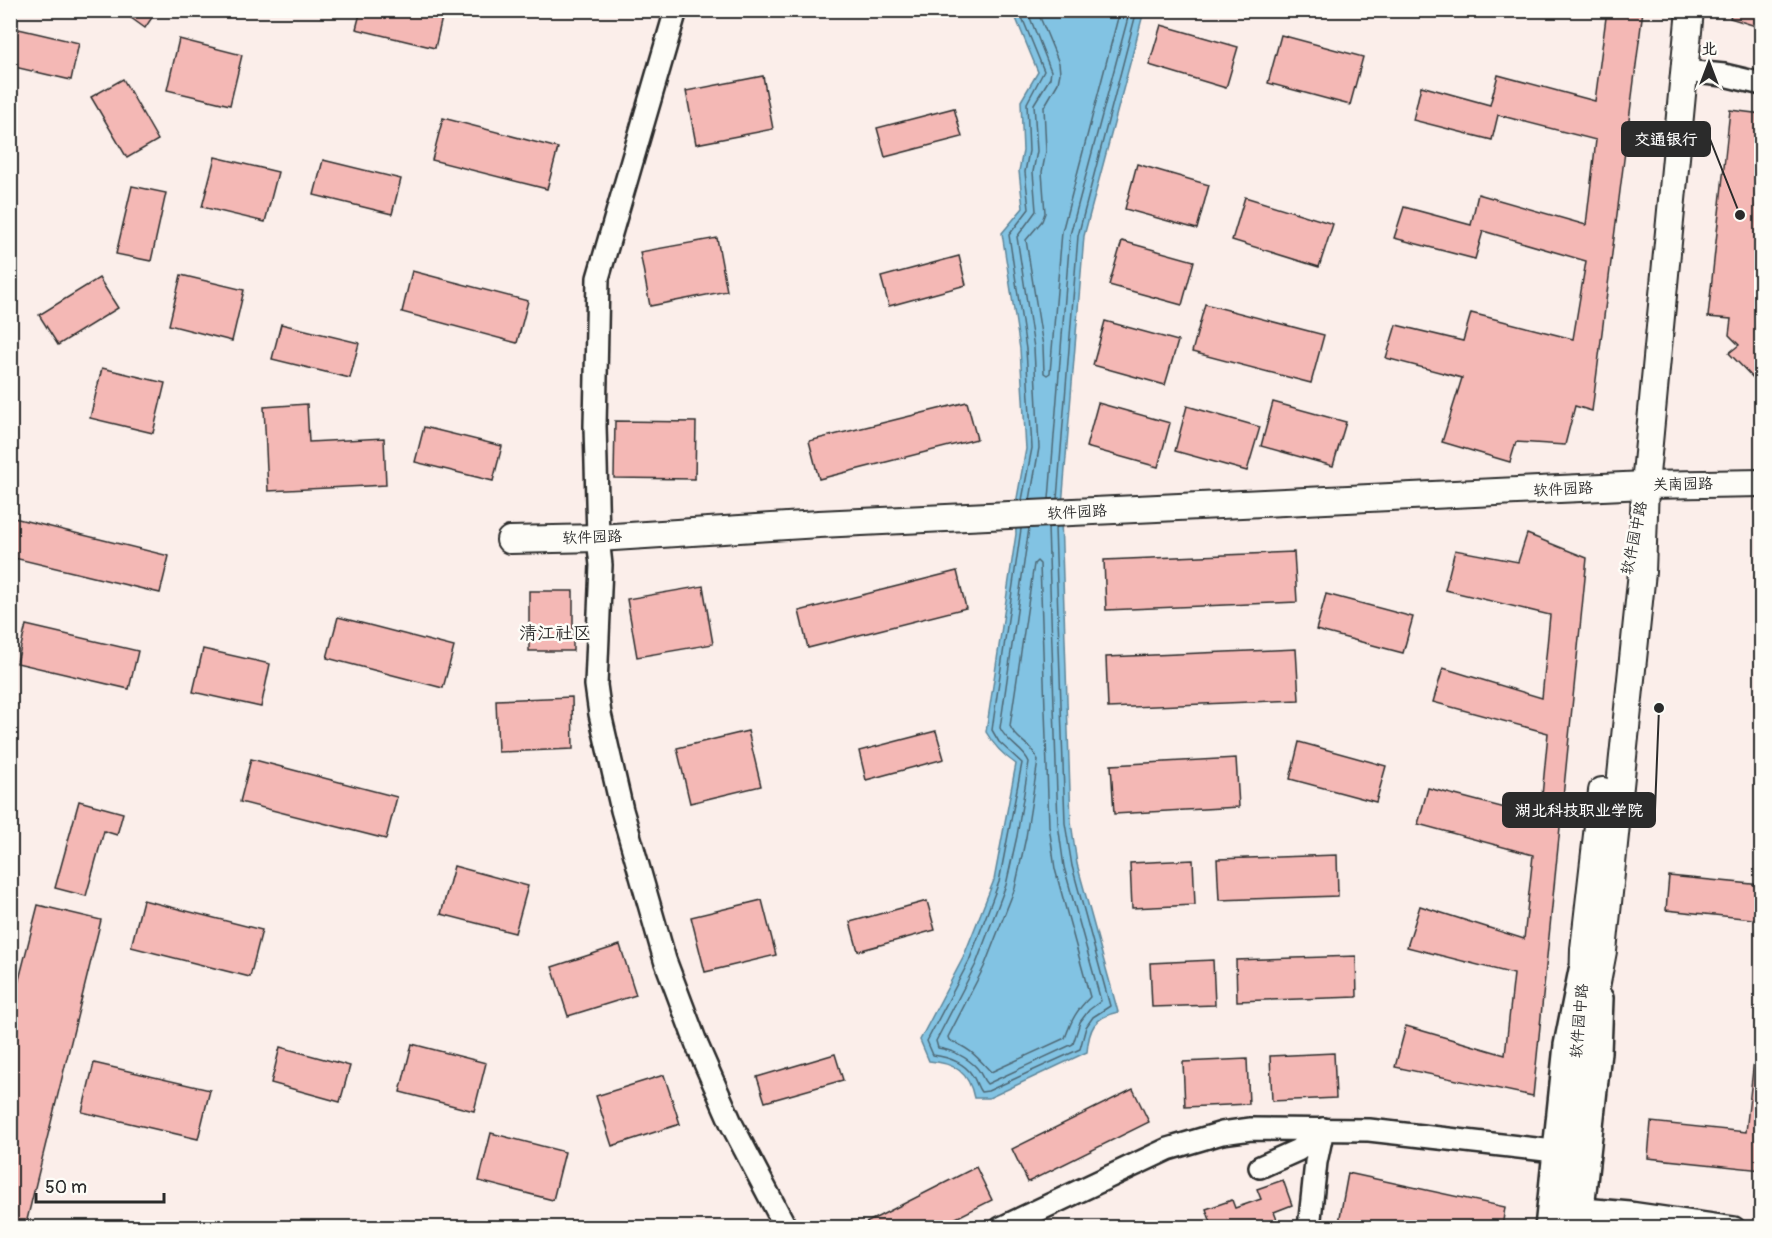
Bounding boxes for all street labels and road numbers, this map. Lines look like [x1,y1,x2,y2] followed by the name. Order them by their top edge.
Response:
[1653,474,1713,495] street label: 关南园路
[1533,478,1593,501] street label: 软件园路
[1617,499,1652,577] street label: 软件园中路
[1047,501,1107,524] street label: 软件园路
[562,527,622,548] street label: 软件园路
[1567,983,1592,1059] street label: 软件园中路

